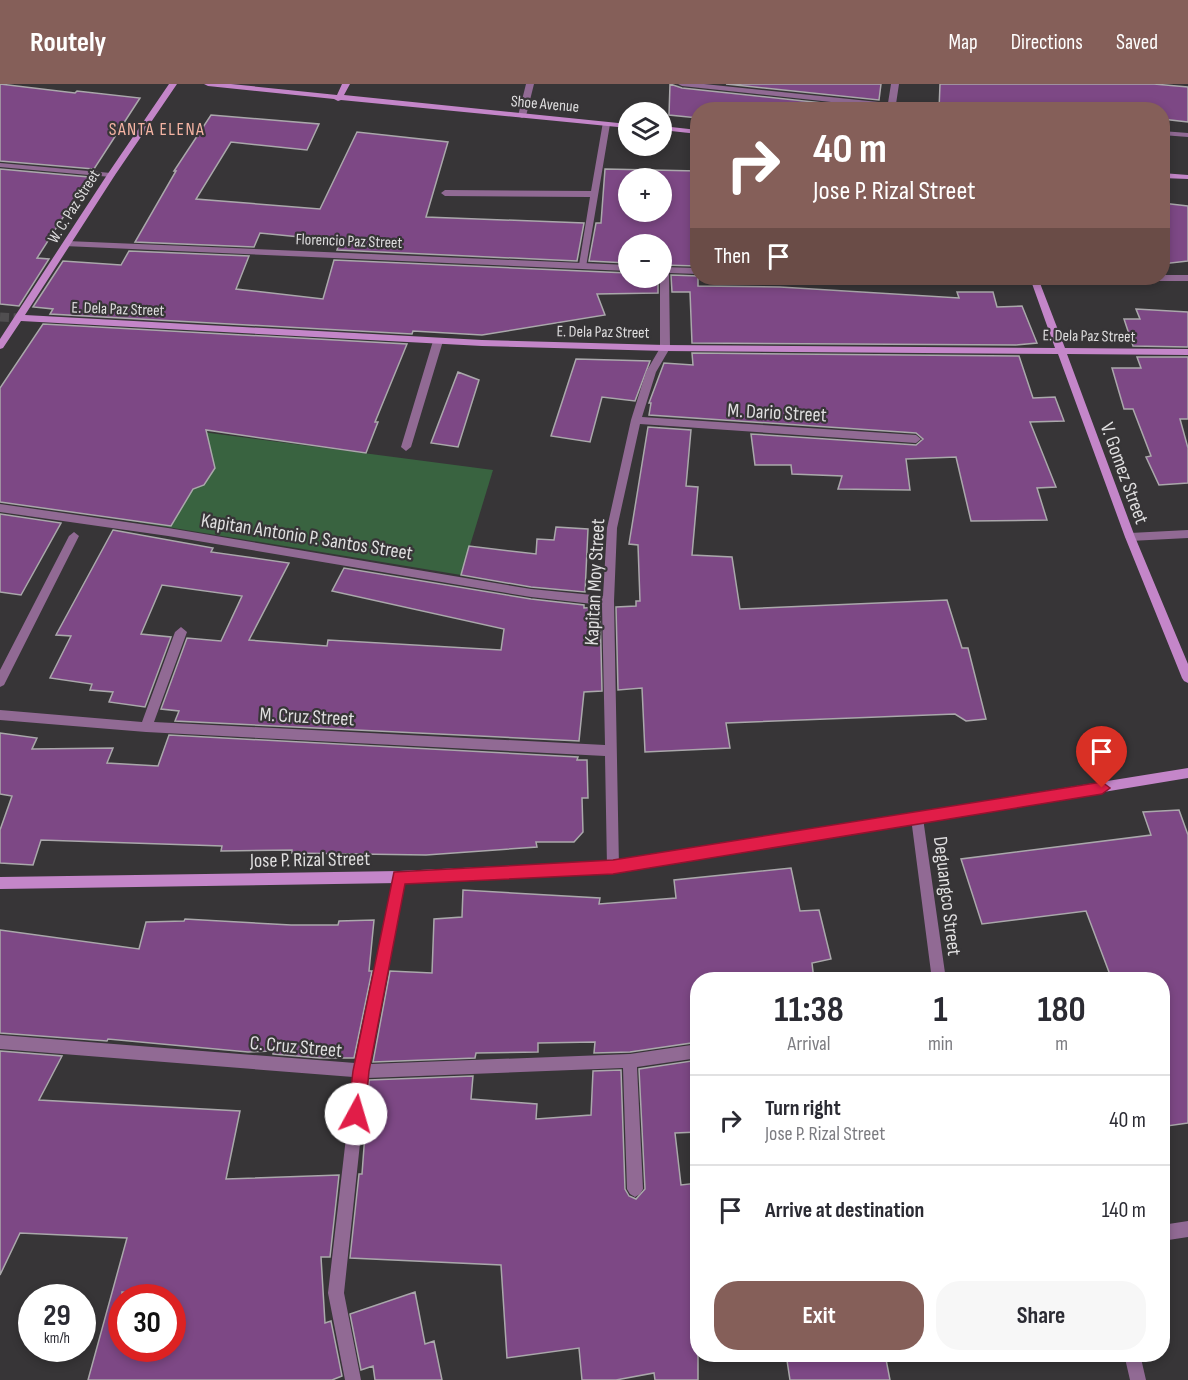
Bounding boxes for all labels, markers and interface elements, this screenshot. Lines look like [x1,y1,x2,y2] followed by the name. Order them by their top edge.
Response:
[30,26,106,59] text: Routely
[948,30,978,55] text: Map
[1011,30,1083,55] text: Directions
[1116,30,1158,55] text: Saved
[510,92,580,117] street label: Shoe Avenue
[618,102,672,288] map controls
[618,102,672,156] button: layers
[109,119,205,140] district label: SANTA ELENA
[813,124,887,175] text: 40 m
[714,126,792,204] icon: right
[44,166,104,247] street label: W. C. Paz Street
[618,168,672,222] button: +
[813,175,976,207] text: Jose P. Rizal Street
[295,230,403,253] street label: Florencio Paz Street
[618,234,672,288] button: −
[762,240,795,273] icon: arrive
[714,243,750,270] text: Then
[71,298,165,321] street label: E. Dela Paz Street
[556,322,650,343] street label: E. Dela Paz Street
[1042,326,1136,347] street label: E. Dela Paz Street
[727,398,827,428] street label: M. Dario Street
[1095,419,1153,527] street label: V. Gomez Street
[199,508,414,566] street label: Kapitan Antonio P. Santos Street
[580,518,610,646] street label: Kapitan Moy Street
[259,703,355,731] street label: M. Cruz Street
[1076,726,1127,788] pin
[1085,735,1118,768] icon: arrive
[928,835,966,957] street label: Deguangco Street
[249,847,370,873] street label: Jose P. Rizal Street
[774,989,844,1032] text: 11:38
[934,989,948,1032] text: 1
[1037,989,1086,1032] text: 180
[249,1031,343,1063] street label: C. Cruz Street
[788,1032,831,1056] text: Arrival
[928,1032,953,1056] text: min
[1055,1032,1068,1056] text: m
[324,1082,388,1146] position arrow
[765,1095,841,1122] text: Turn right
[714,1104,747,1137] icon: right
[1109,1107,1146,1134] text: 40 m
[765,1122,885,1146] text: Jose P. Rizal Street
[714,1194,747,1227] icon: arrive
[765,1197,924,1224] text: Arrive at destination
[1102,1197,1146,1224] text: 140 m
[714,1281,924,1350] button: Exit
[936,1281,1146,1350] button: Share
[108,1284,186,1362] speed limit sign: 30
[43,1298,71,1334] text: 29
[44,1329,70,1348] text: km/h

